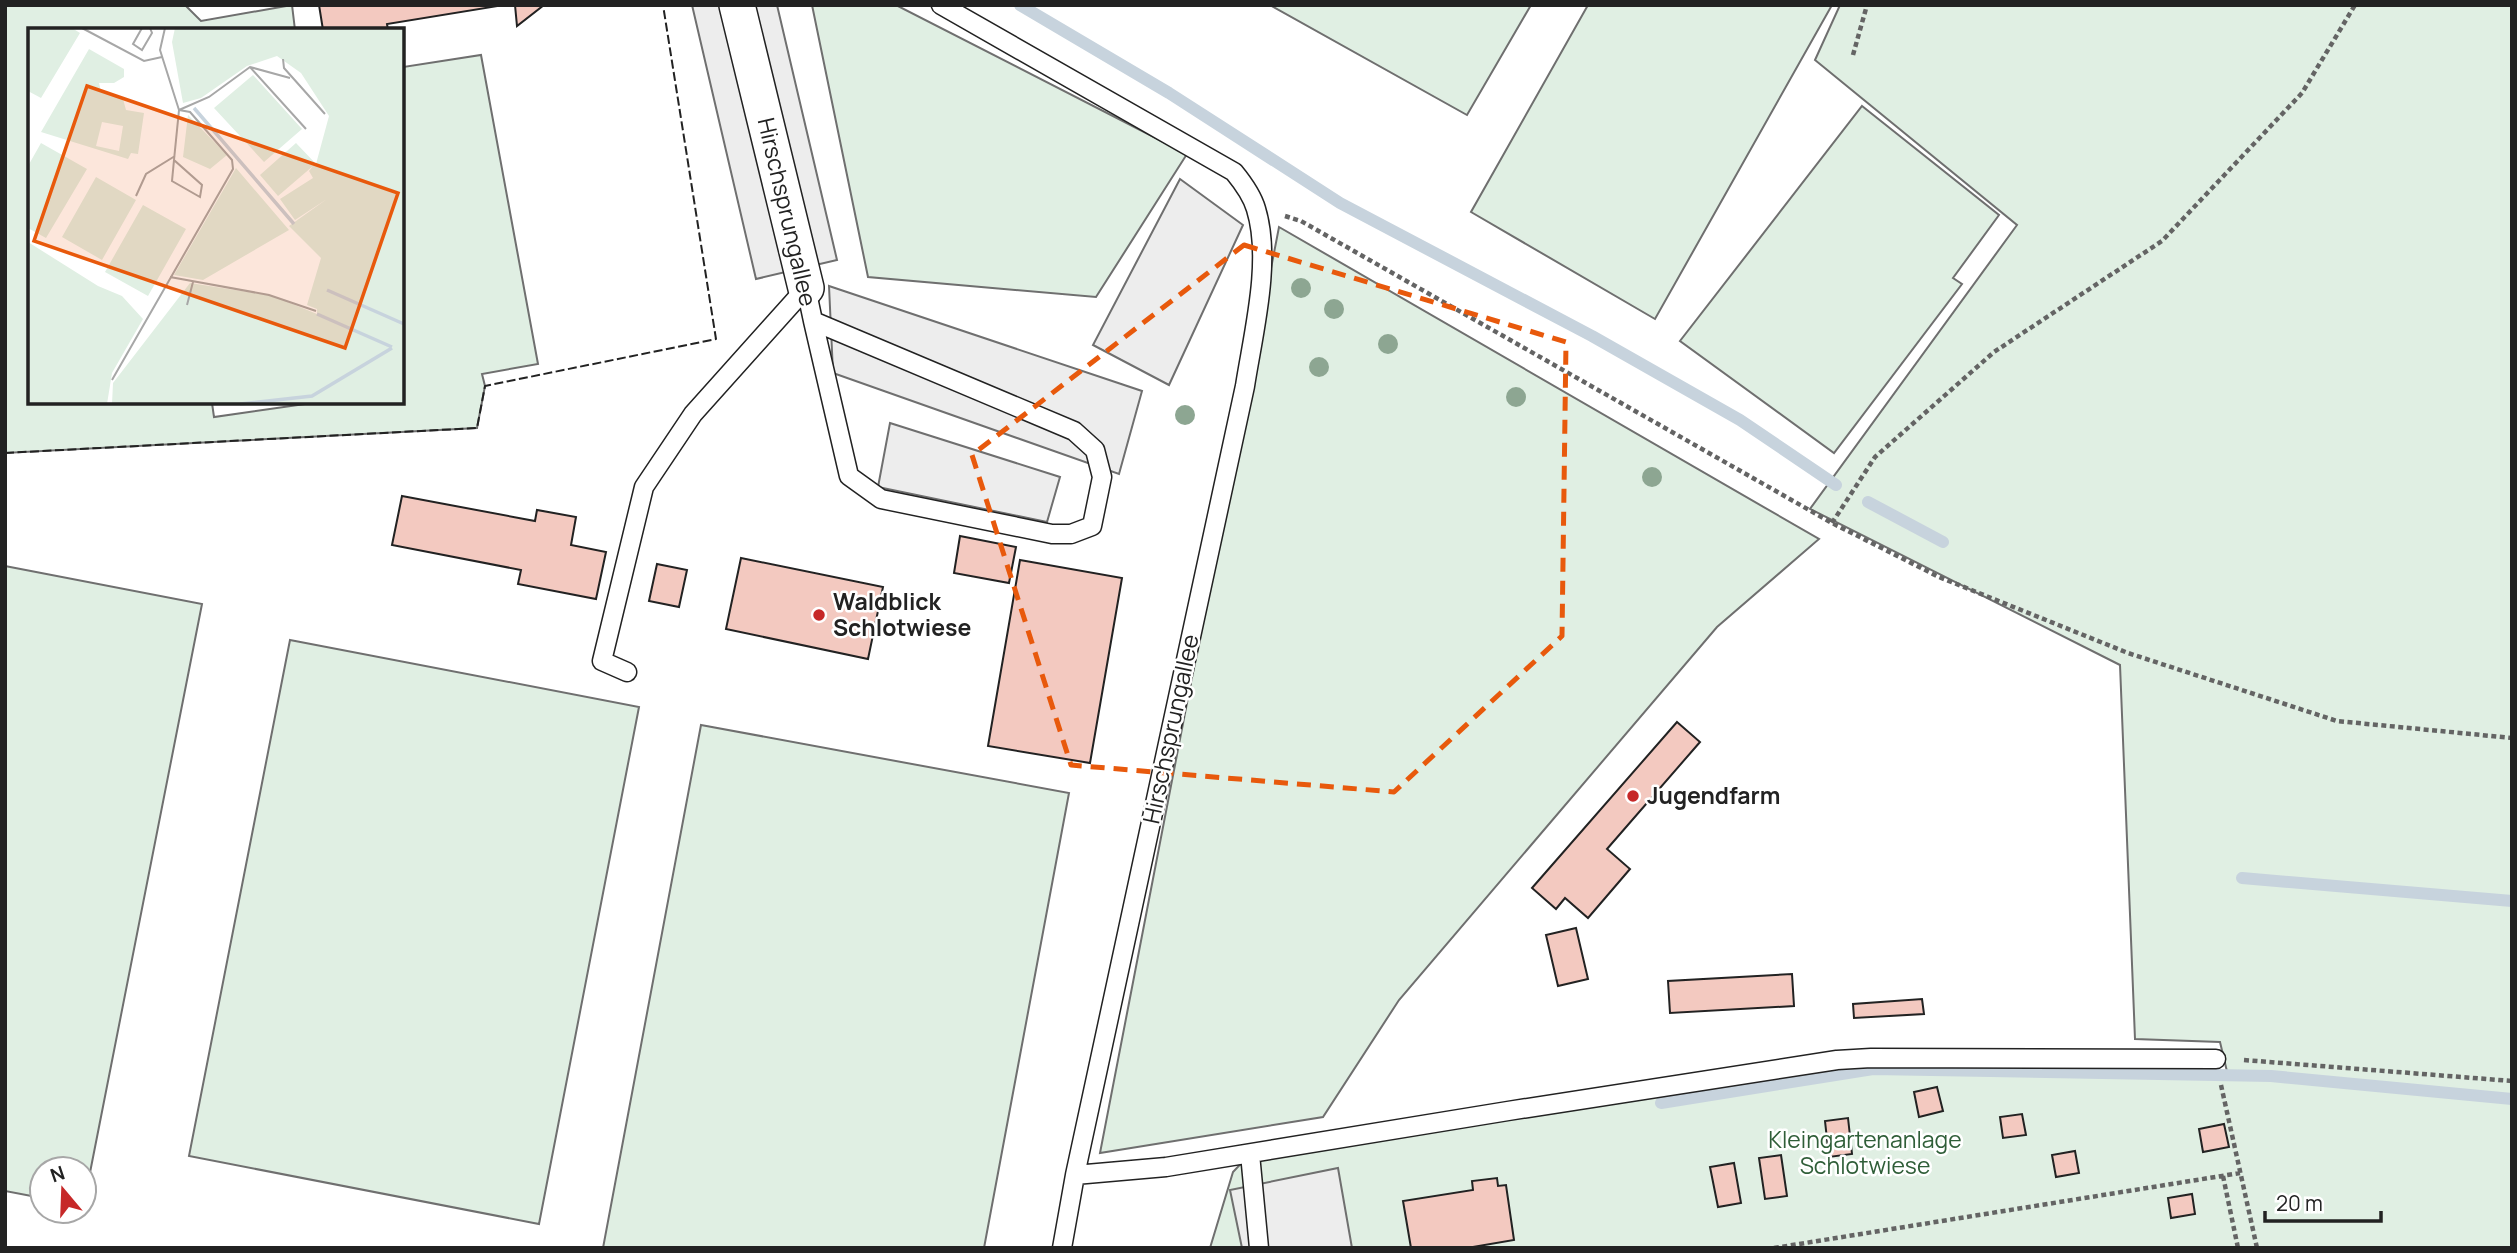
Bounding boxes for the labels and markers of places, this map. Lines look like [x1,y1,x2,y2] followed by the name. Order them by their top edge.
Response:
[833,585,972,643] place label: Waldblick Schlotwiese
[811,607,827,623] marker: Waldblick Schlotwiese
[1647,779,1780,811] place label: Jugendfarm
[1625,788,1641,804] marker: Jugendfarm

